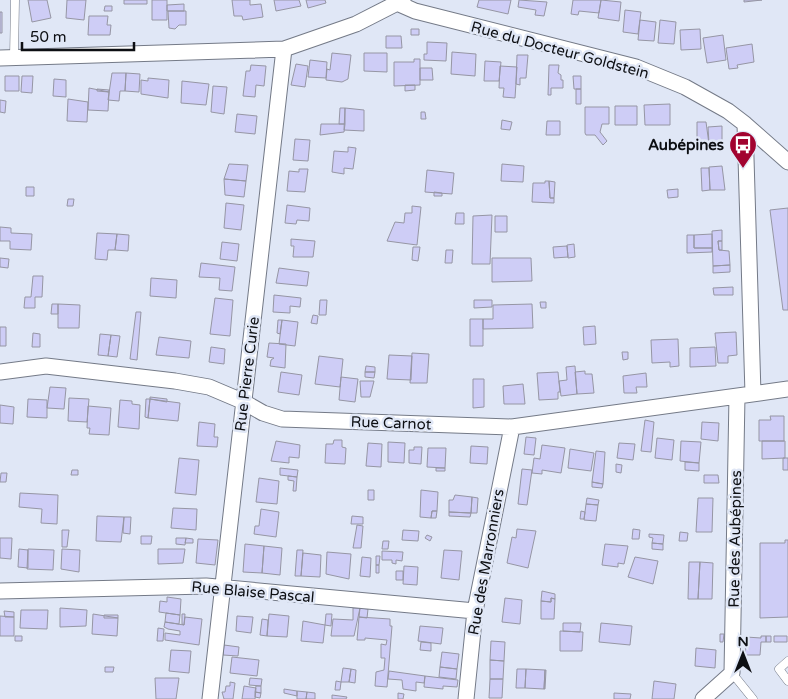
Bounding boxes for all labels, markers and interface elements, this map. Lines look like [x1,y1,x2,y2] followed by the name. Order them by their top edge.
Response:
[469,18,651,82] street label: Rue du Docteur Goldstein
[22,20,135,52] scale bar
[30,28,67,46] text: 50 m
[728,130,758,169] bus stop icon: Aubépines
[648,136,724,155] place label: Aubépines
[231,316,263,432] street label: Rue Pierre Curie
[350,413,432,433] street label: Rue Carnot
[725,470,745,608] street label: Rue des Aubépines
[464,488,508,636] street label: Rue des Marronniers
[191,578,315,606] street label: Rue Blaise Pascal
[718,629,768,679] north arrow
[737,633,749,650] text: N

